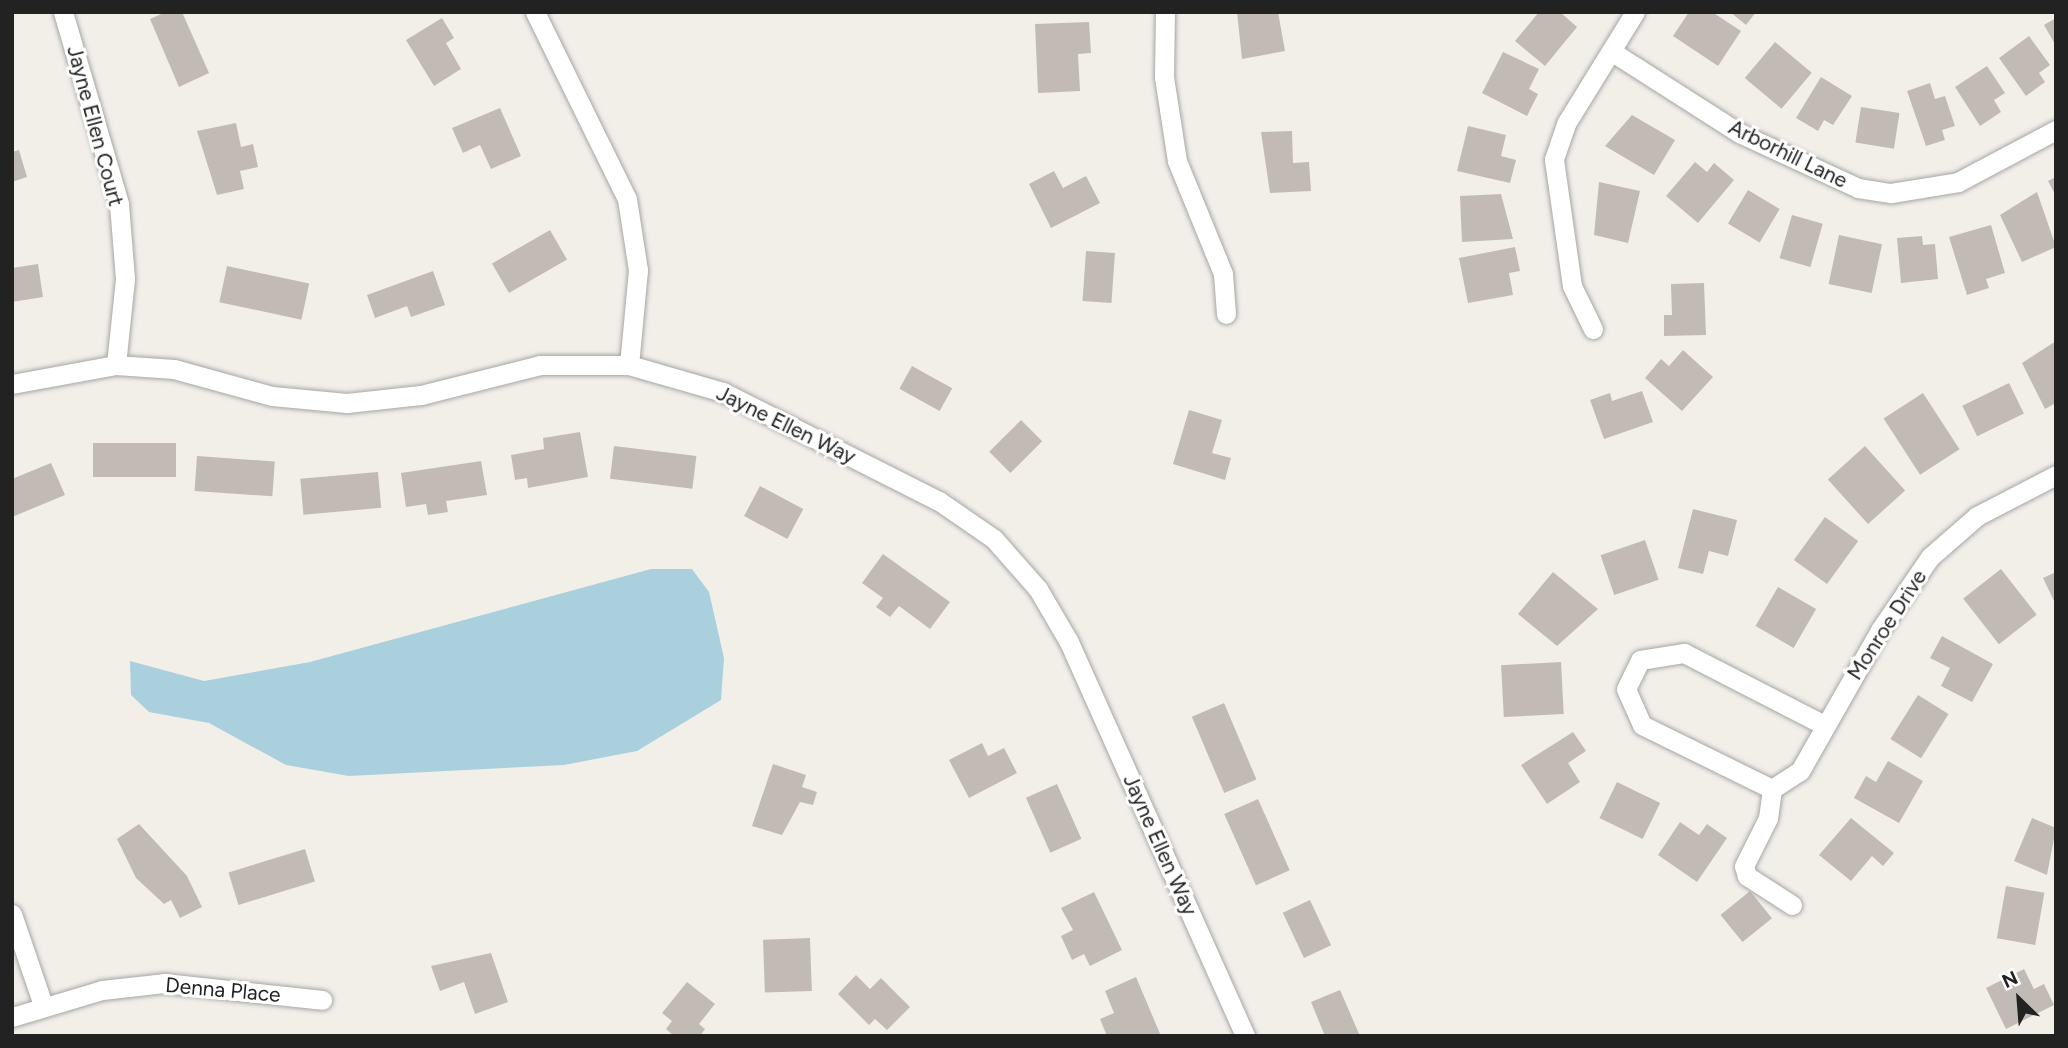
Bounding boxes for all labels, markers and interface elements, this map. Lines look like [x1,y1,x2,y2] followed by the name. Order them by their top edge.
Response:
[61,43,129,209] street label: Jayne Ellen Court
[1725,114,1851,194] street label: Arborhill Lane
[712,380,860,470] street label: Jayne Ellen Way
[1842,565,1932,685] street label: Monroe Drive
[1118,771,1202,919] street label: Jayne Ellen Way
[1984,964,2054,1034] north arrow
[1998,966,2021,993] text: N
[164,972,282,1008] street label: Denna Place

